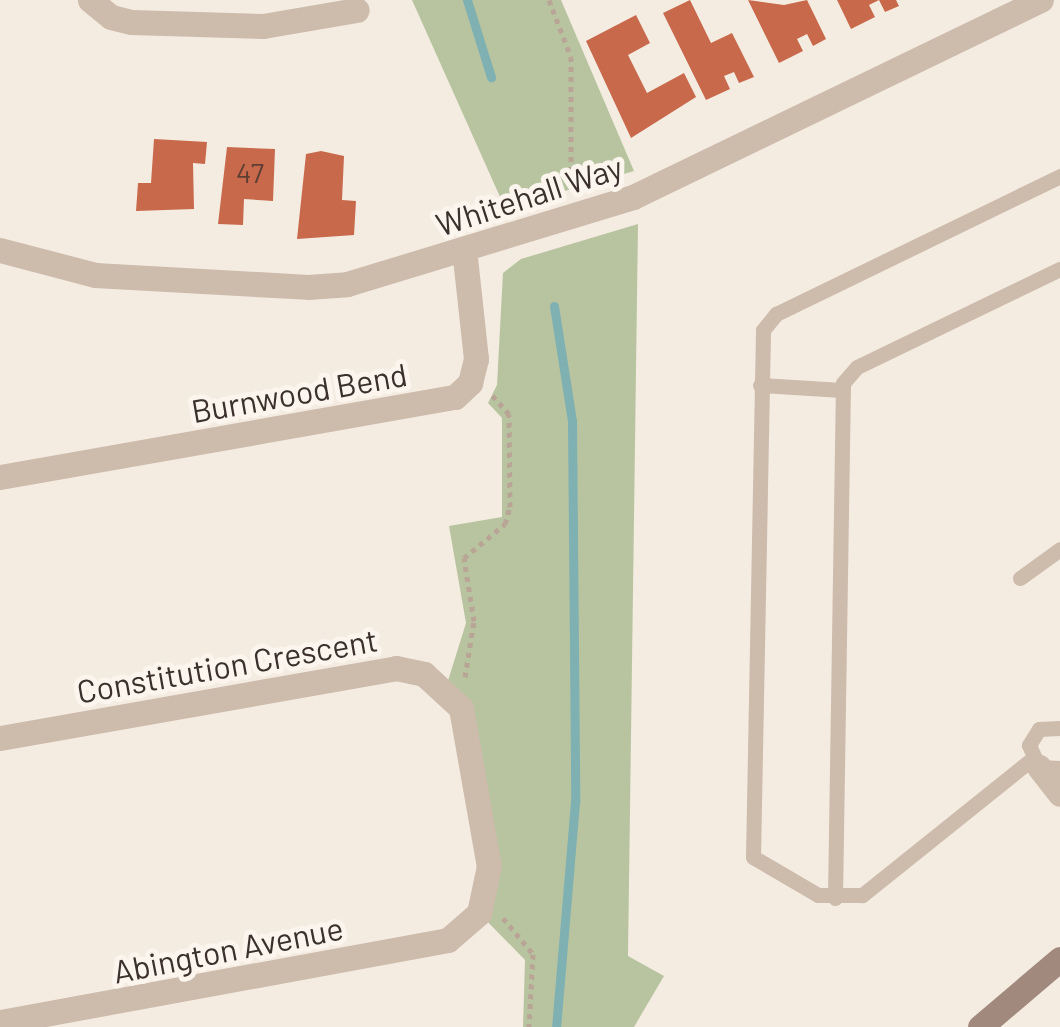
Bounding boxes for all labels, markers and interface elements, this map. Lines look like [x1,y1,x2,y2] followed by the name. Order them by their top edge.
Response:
[431,147,627,243] street label: Whitehall Way
[236,155,264,189] house number: 47
[188,354,410,430] street label: Burnwood Bend
[74,620,380,710] street label: Constitution Crescent
[110,908,346,990] street label: Abington Avenue

